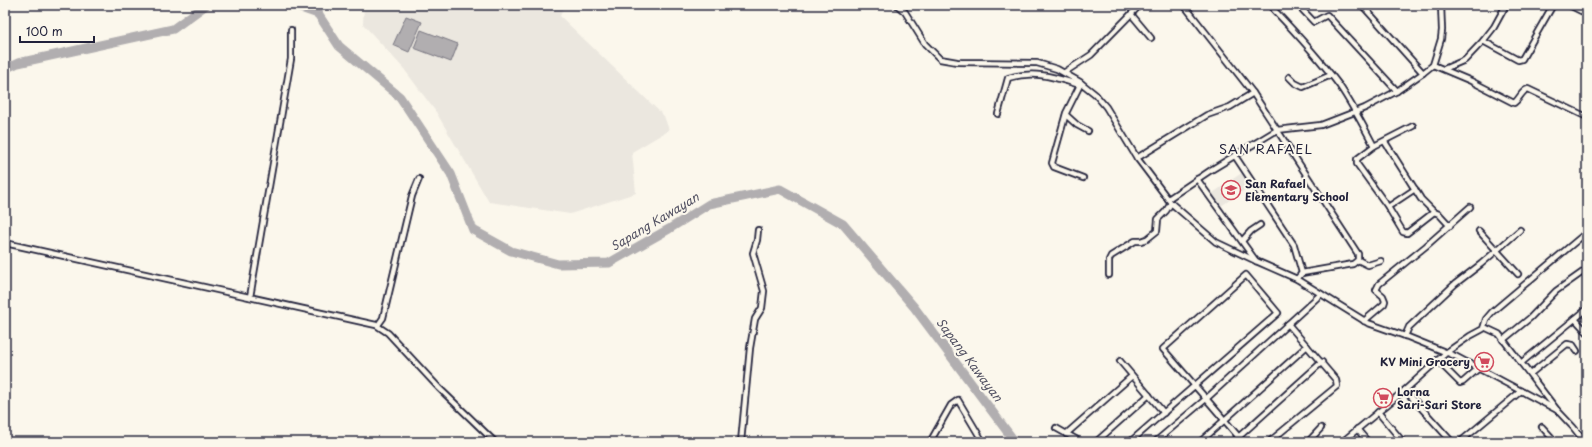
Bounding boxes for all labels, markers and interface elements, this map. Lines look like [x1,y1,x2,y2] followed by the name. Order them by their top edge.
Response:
[20,18,94,44] scale bar
[26,22,63,40] text: 100 m
[1219,139,1313,158] district label: SAN RAFAEL
[1245,175,1349,205] place label: San Rafael Elementary School
[1220,179,1242,201] school or university icon: San Rafael Elementary School
[607,187,703,255] water label: Sapang Kawayan
[932,314,1008,405] water label: Sapang Kawayan
[1473,351,1495,373] supermarket icon: KV Mini Grocery
[1380,353,1470,370] place label: KV Mini Grocery
[1397,383,1481,413] place label: Lorna Sari-Sari Store
[1372,387,1394,409] supermarket icon: Lorna Sari-Sari Store

